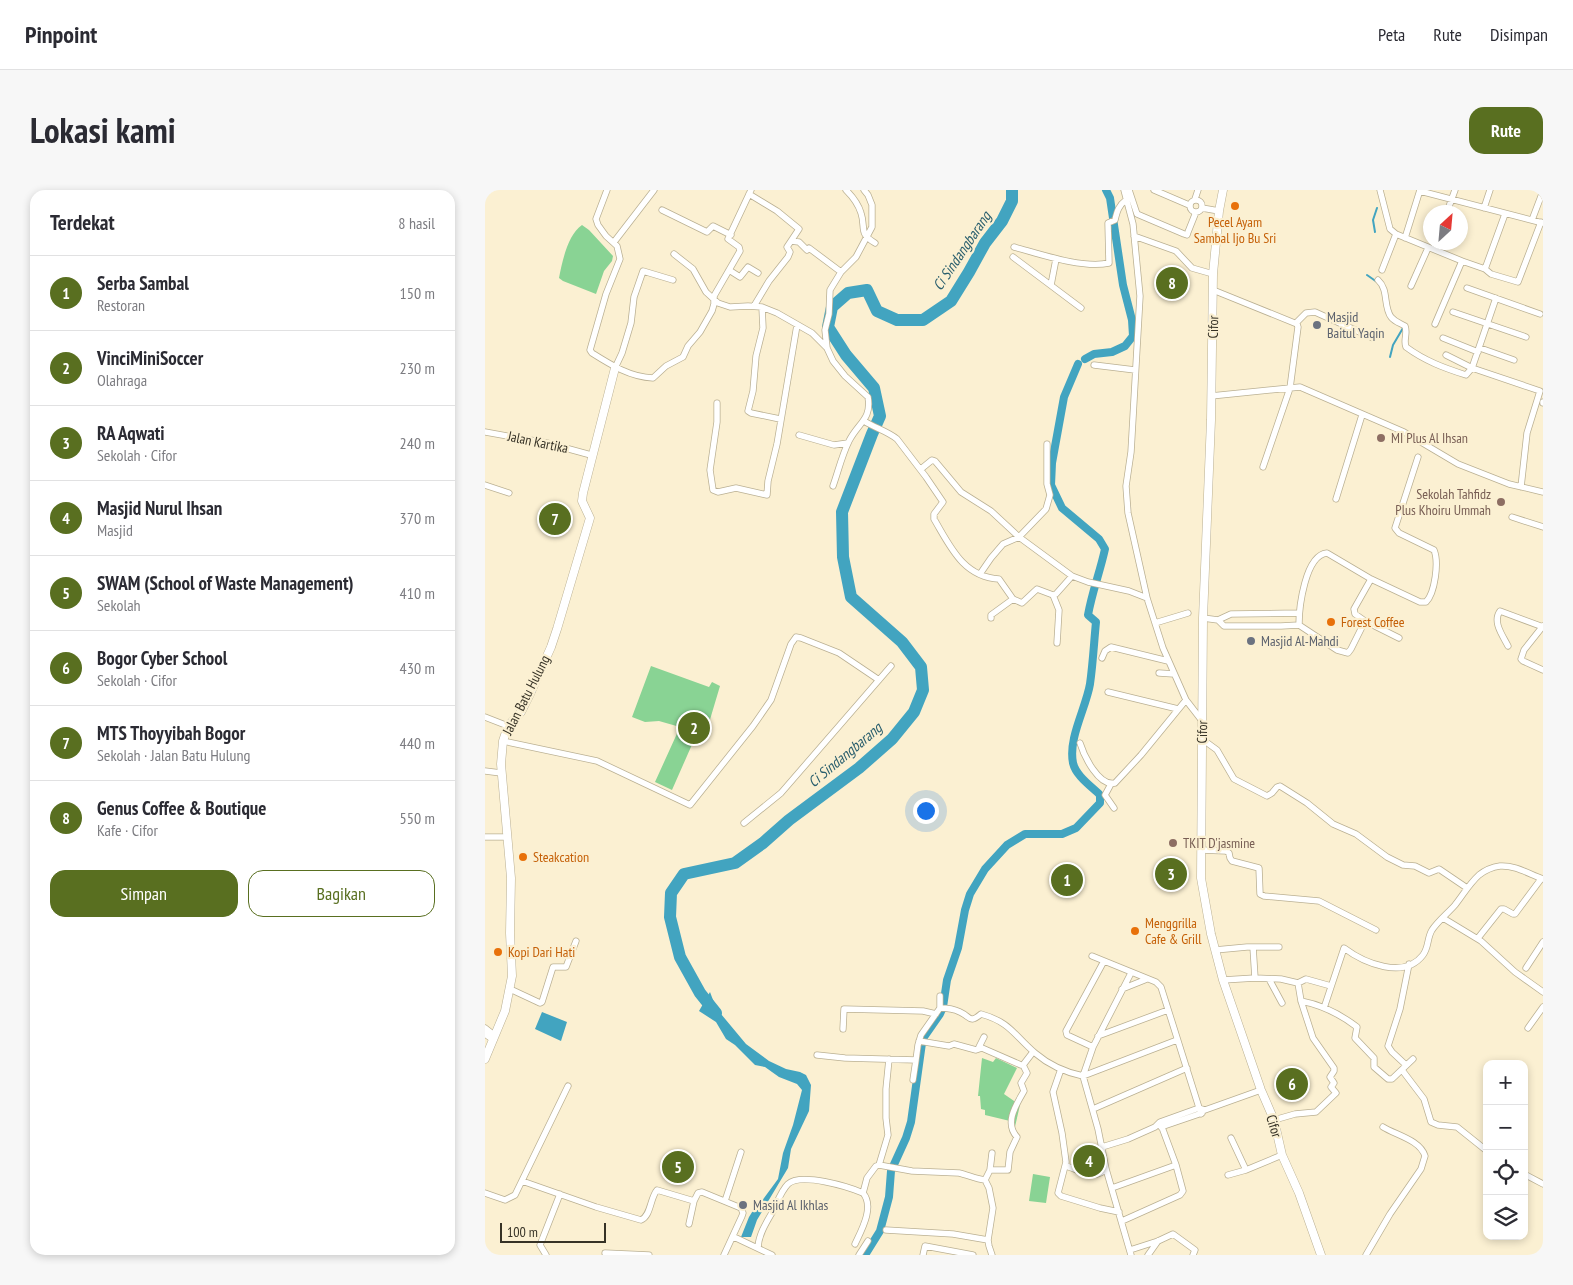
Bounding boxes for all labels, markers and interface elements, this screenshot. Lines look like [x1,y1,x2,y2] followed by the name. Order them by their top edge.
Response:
[25,19,97,50] text: Pinpoint
[1378,23,1405,46] text: Peta
[1433,23,1462,46] text: Rute
[1490,23,1548,46] text: Disimpan
[30,107,176,153] text: Lokasi kami
[1469,107,1543,154] button: Rute
[1229,200,1241,212] marker: Pecel Ayam Sambal Ijo Bu Sri
[1423,205,1468,250] north arrow
[928,207,996,294] water label: Ci Sindangbarang
[50,209,115,236] text: Terdekat
[398,213,435,233] text: 8 hasil
[1194,213,1276,247] place label: Pecel Ayam Sambal Ijo Bu Sri
[1156,264,1188,302] pin: 8
[97,271,189,295] text: Serba Sambal
[62,283,70,303] text: 1
[400,283,435,303] text: 150 m
[97,295,145,315] text: Restoran
[1327,308,1384,342] place label: Masjid Baitul Yaqin
[1204,315,1222,339] street label: Cifor
[1311,319,1323,331] marker: Masjid Baitul Yaqin
[97,346,203,370] text: VinciMiniSoccer
[62,358,70,378] text: 2
[400,358,435,378] text: 230 m
[97,370,147,390] text: Olahraga
[97,421,165,445] text: RA Aqwati
[505,427,570,457] street label: Jalan Kartika
[1391,429,1468,447] place label: MI Plus Al Ihsan
[1375,432,1387,444] marker: MI Plus Al Ihsan
[62,433,70,453] text: 3
[400,433,435,453] text: 240 m
[97,445,177,465] text: Sekolah · Cifor
[1395,485,1491,519] place label: Sekolah Tahfidz Plus Khoiru Ummah
[97,496,222,520] text: Masjid Nurul Ihsan
[1495,496,1507,508] marker: Sekolah Tahfidz Plus Khoiru Ummah
[539,500,571,538] pin: 7
[62,508,70,528] text: 4
[400,508,435,528] text: 370 m
[97,520,133,540] text: Masjid
[97,571,354,595] text: SWAM (School of Waste Management)
[62,583,70,603] text: 5
[400,583,435,603] text: 410 m
[97,595,141,615] text: Sekolah
[1341,613,1405,631] place label: Forest Coffee
[1325,616,1337,628] marker: Forest Coffee
[1261,632,1339,650] place label: Masjid Al-Mahdi
[1245,635,1257,647] marker: Masjid Al-Mahdi
[97,646,227,670] text: Bogor Cyber School
[498,652,554,739] street label: Jalan Batu Hulung
[62,658,70,678] text: 6
[400,658,435,678] text: 430 m
[97,670,177,690] text: Sekolah · Cifor
[678,709,710,747] pin: 2
[804,717,887,791] water label: Ci Sindangbarang
[1193,720,1211,744] street label: Cifor
[97,721,245,745] text: MTS Thoyyibah Bogor
[62,733,70,753] text: 7
[400,733,435,753] text: 440 m
[97,745,250,765] text: Sekolah · Jalan Batu Hulung
[97,796,266,820] text: Genus Coffee & Boutique
[913,798,939,824] your location
[62,808,70,828] text: 8
[400,808,435,828] text: 550 m
[97,820,158,840] text: Kafe · Cifor
[1183,834,1255,852] place label: TKIT D'jasmine
[1167,837,1179,849] marker: TKIT D'jasmine
[533,848,589,866] place label: Steakcation
[517,851,529,863] marker: Steakcation
[1155,855,1187,893] pin: 3
[1051,861,1083,899] pin: 1
[50,870,238,917] button: Simpan
[248,870,435,917] button: Bagikan
[1145,914,1202,948] place label: Menggrilla Cafe & Grill
[1129,925,1141,937] marker: Menggrilla Cafe & Grill
[508,943,575,961] place label: Kopi Dari Hati
[492,946,504,958] marker: Kopi Dari Hati
[1483,1060,1528,1240] map controls
[1483,1060,1528,1105] button: +
[1276,1065,1308,1103] pin: 6
[1483,1105,1528,1150] button: −
[1262,1112,1286,1140] street label: Cifor
[1073,1142,1105,1180] pin: 4
[662,1148,694,1186] pin: 5
[1483,1150,1528,1195] button: locate
[1483,1195,1528,1240] button: layers
[753,1196,829,1214] place label: Masjid Al Ikhlas
[737,1199,749,1211] marker: Masjid Al Ikhlas
[500,1220,606,1243] scale bar
[507,1223,538,1241] text: 100 m

